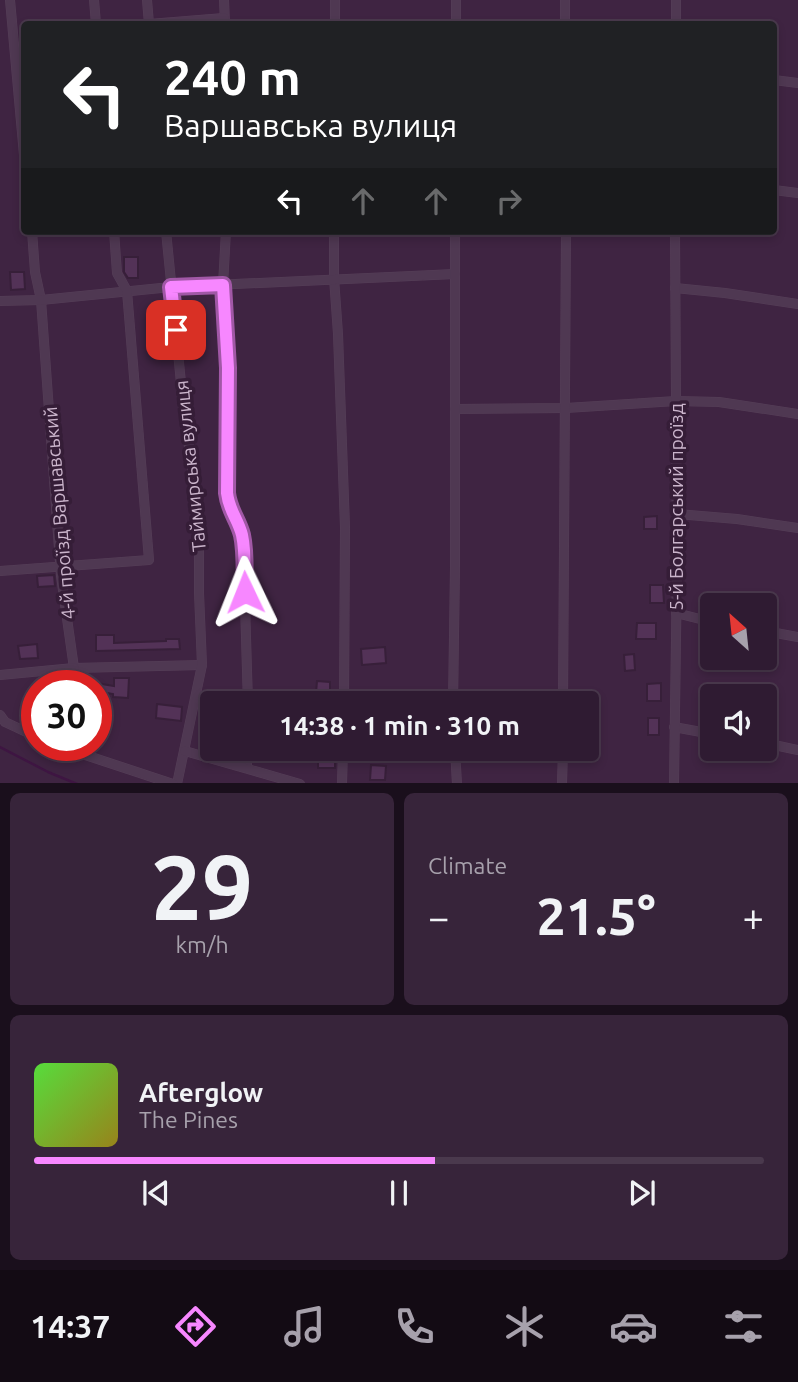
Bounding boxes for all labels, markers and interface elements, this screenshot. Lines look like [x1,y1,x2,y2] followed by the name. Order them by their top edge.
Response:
[49,49,140,140] icon: left
[164,49,301,104] text: 240 m
[164,107,457,143] text: Варшавська вулиця
[271,182,309,220] icon: left
[344,182,382,220] icon: ahead
[417,182,455,220] icon: ahead
[490,182,528,220] icon: right
[146,300,206,360] pin
[157,311,195,349] icon: arrive
[170,379,210,553] street label: Таймирська вулиця
[665,403,687,611] street label: 5-й Болгарський проїзд
[39,406,79,620] street label: 4-й проїзд Варшавський
[208,555,282,629] position arrow
[700,593,777,670] north arrow
[700,593,777,761] map controls
[21,670,112,761] speed limit sign: 30
[700,684,777,761] button: sound
[279,711,520,740] text: 14:38 · 1 min · 310 m
[151,835,253,937] text: 29
[428,853,507,878] text: Climate
[536,887,656,945] text: 21.5°
[428,896,449,938] text: −
[743,896,764,938] text: +
[175,932,229,957] text: km/h
[139,1078,263,1107] text: Afterglow
[139,1107,238,1132] text: The Pines
[137,1174,175,1212] icon: previous
[380,1174,418,1212] icon: pause
[623,1174,661,1212] icon: next
[171,1302,220,1351] icon: directions
[280,1302,329,1351] icon: music
[390,1302,439,1351] icon: phone
[500,1302,549,1351] icon: climate
[609,1302,658,1351] icon: car
[719,1302,768,1351] icon: filters
[30,1308,110,1344] text: 14:37

